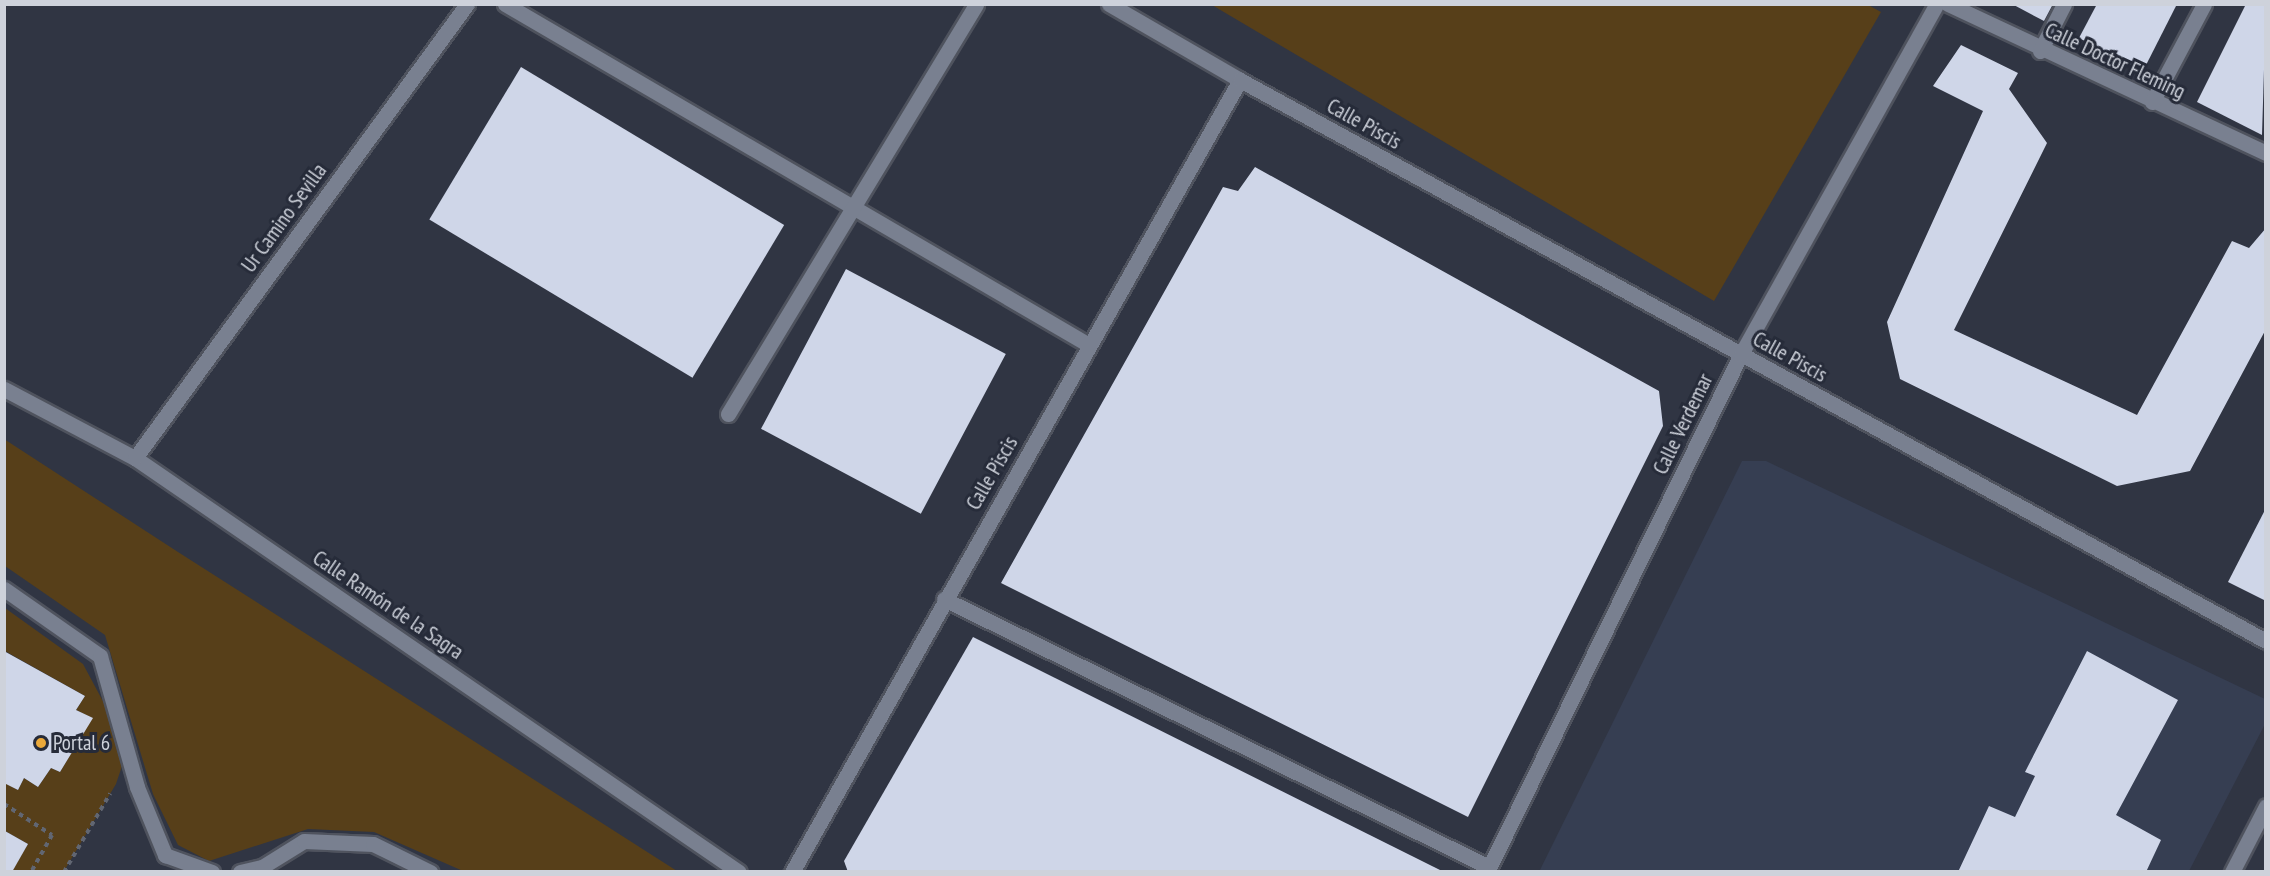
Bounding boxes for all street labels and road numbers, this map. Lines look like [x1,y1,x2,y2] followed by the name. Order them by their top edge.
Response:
[2041,17,2189,105] street label: Calle Doctor Fleming
[1323,93,1405,155] street label: Calle Piscis
[236,159,332,277] street label: Ur Camino Sevilla
[1749,326,1831,388] street label: Calle Piscis
[1648,369,1718,479] street label: Calle Verdemar
[961,432,1023,514] street label: Calle Piscis
[308,545,468,665] street label: Calle Ramón de la Sagra

